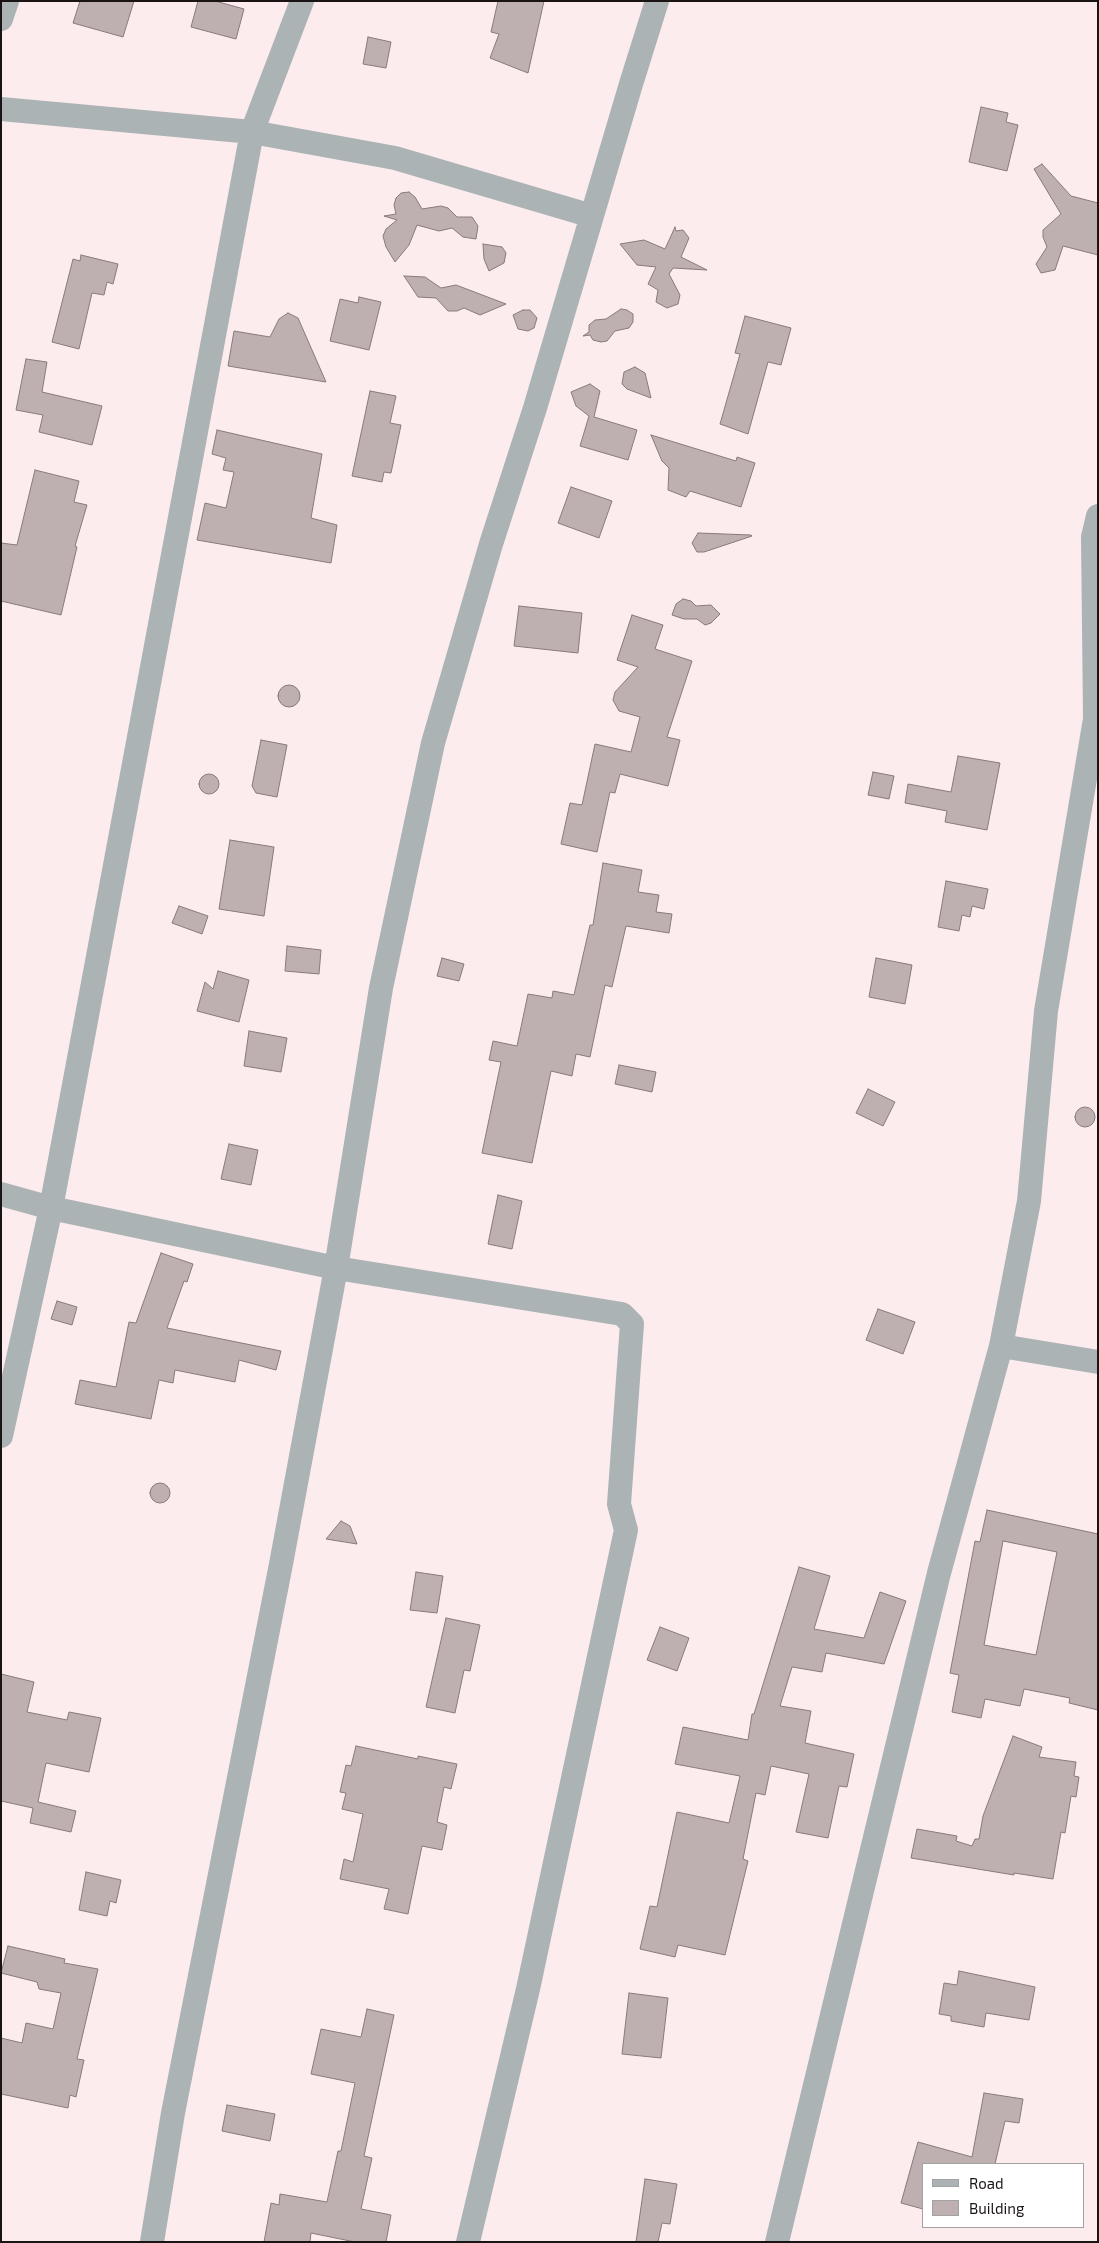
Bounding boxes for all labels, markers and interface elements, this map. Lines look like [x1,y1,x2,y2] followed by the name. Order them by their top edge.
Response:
[922,2163,1084,2228] legend
[969,2174,1004,2192] text: Road
[969,2199,1024,2217] text: Building

